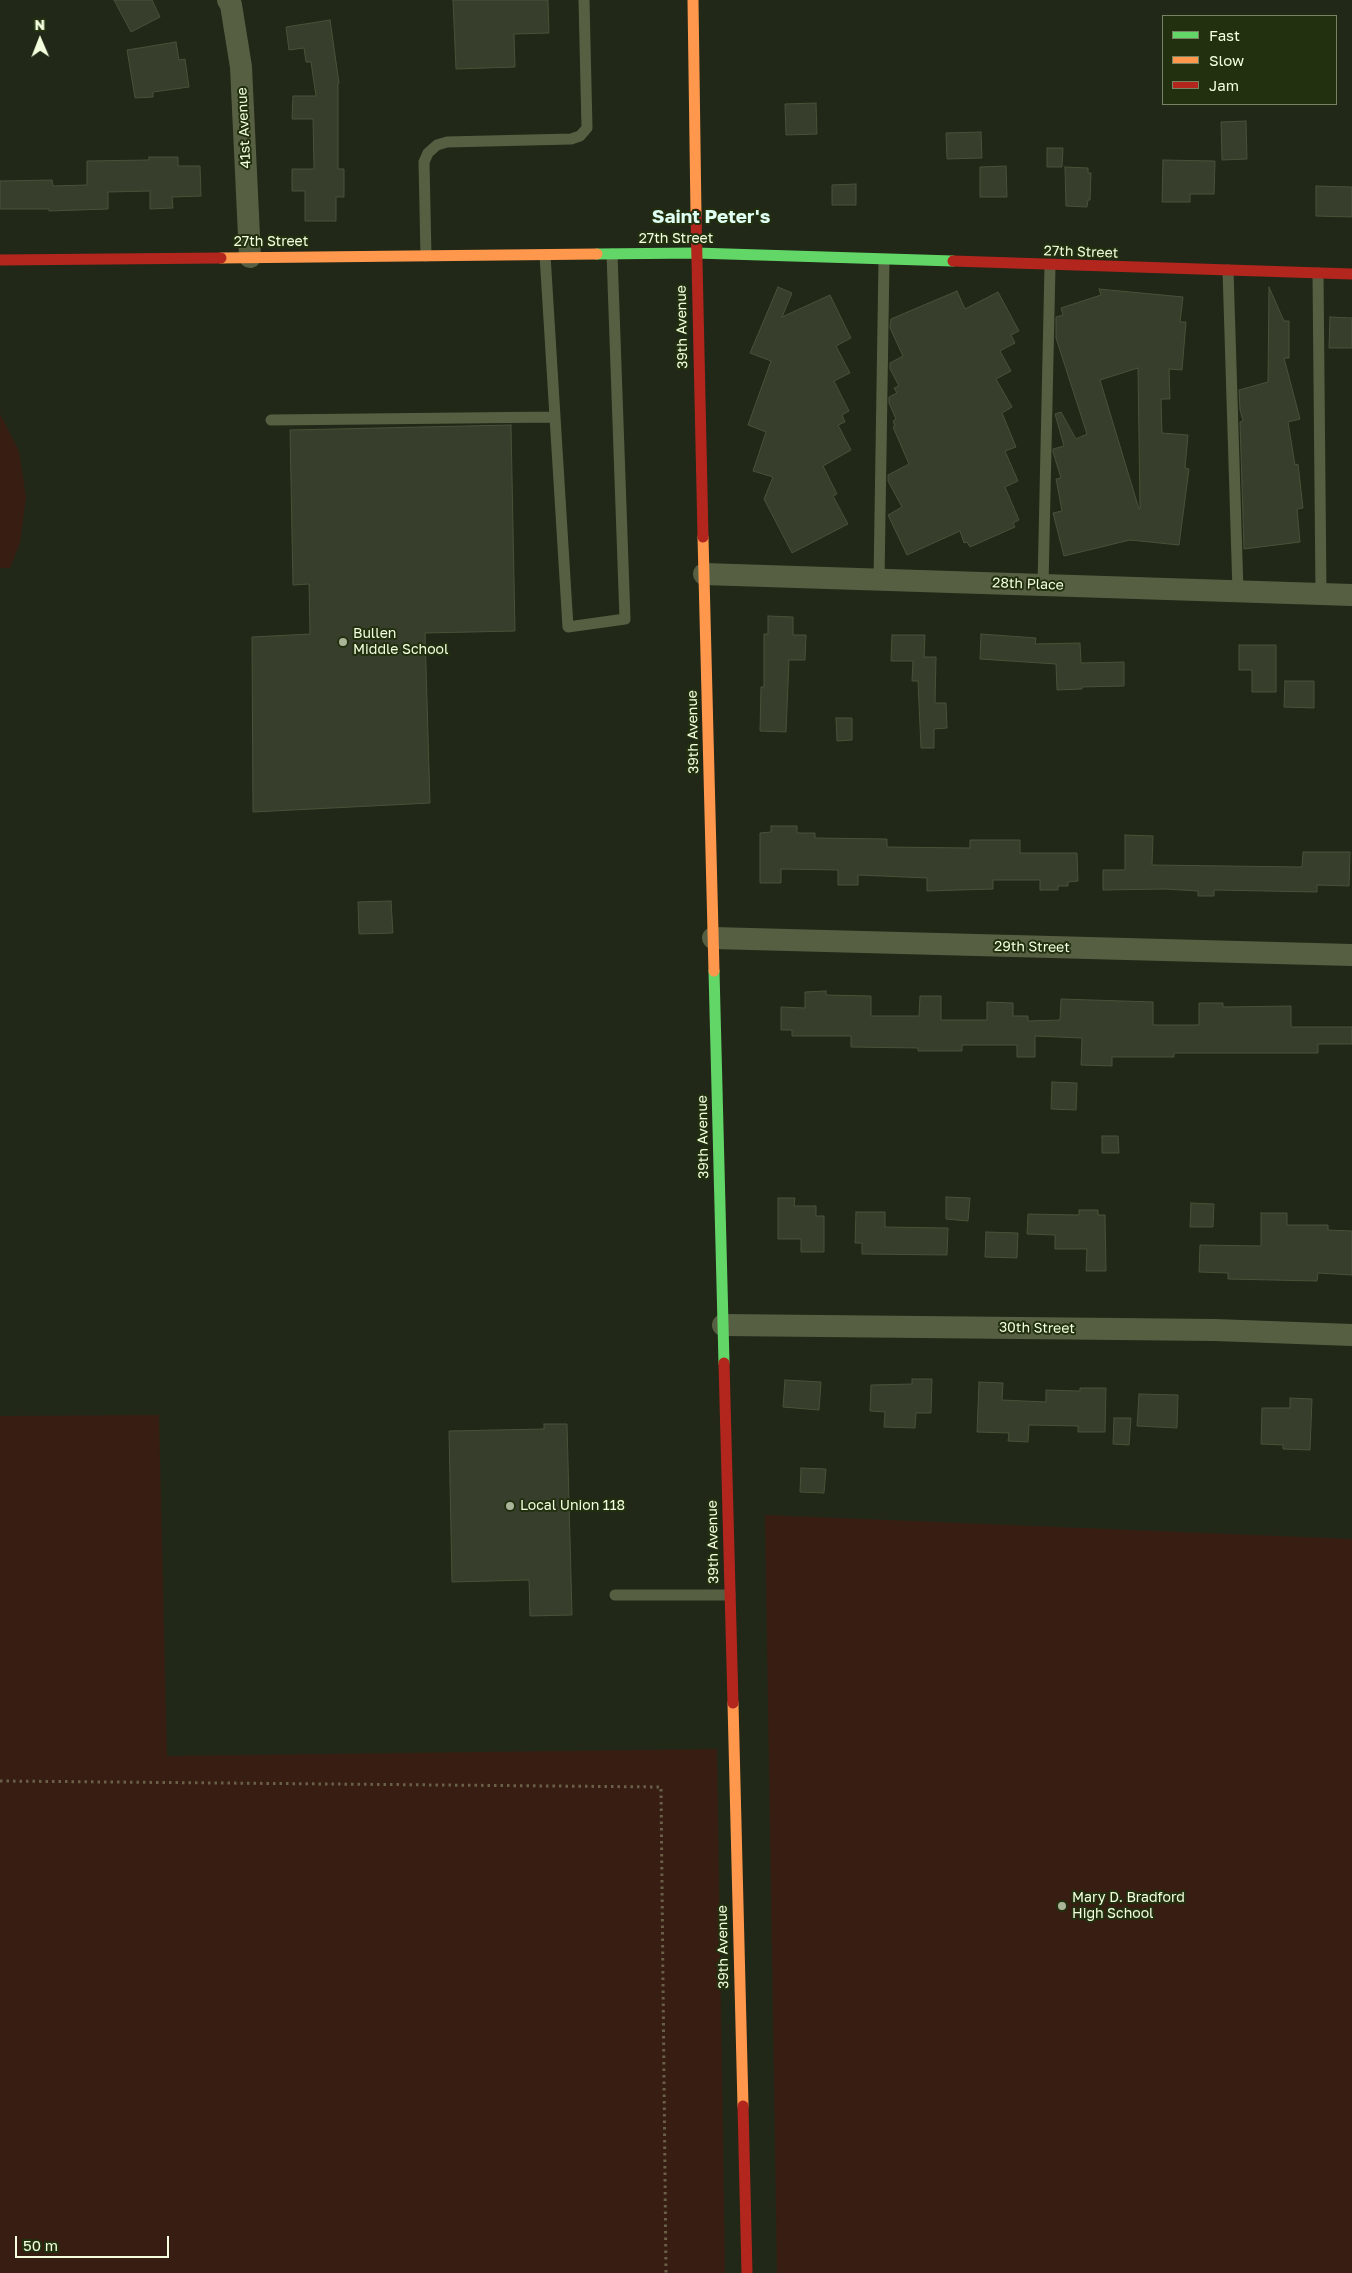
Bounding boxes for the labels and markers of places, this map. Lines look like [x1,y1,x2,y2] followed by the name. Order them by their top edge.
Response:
[353,626,448,658] place label: Bullen Middle School
[337,636,349,648] marker: Bullen Middle School
[520,1498,625,1514] place label: Local Union 118
[504,1500,516,1512] marker: Local Union 118
[1072,1890,1185,1922] place label: Mary D. Bradford High School
[1056,1900,1068,1912] marker: Mary D. Bradford High School

